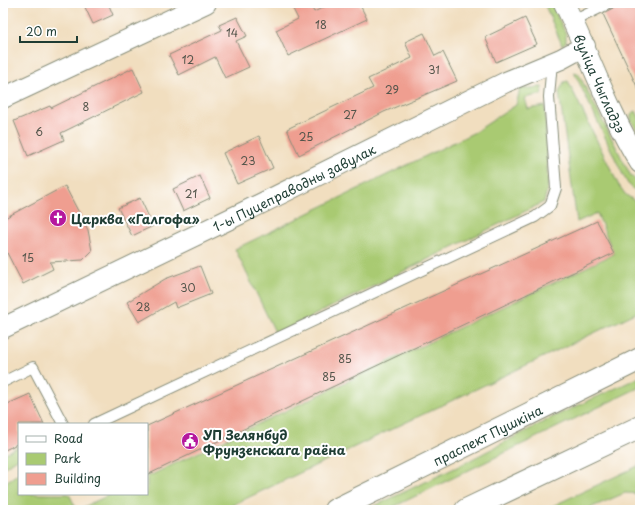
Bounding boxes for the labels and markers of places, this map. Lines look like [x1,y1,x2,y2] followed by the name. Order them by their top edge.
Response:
[48,208,68,228] church icon: Царква «Галгофа»
[71,209,200,228] place label: Царква «Галгофа»
[203,425,346,459] place label: УП Зелянбуд Фрунзенскага раёна
[180,431,200,451] public building icon: УП Зелянбуд Фрунзенскага раёна

